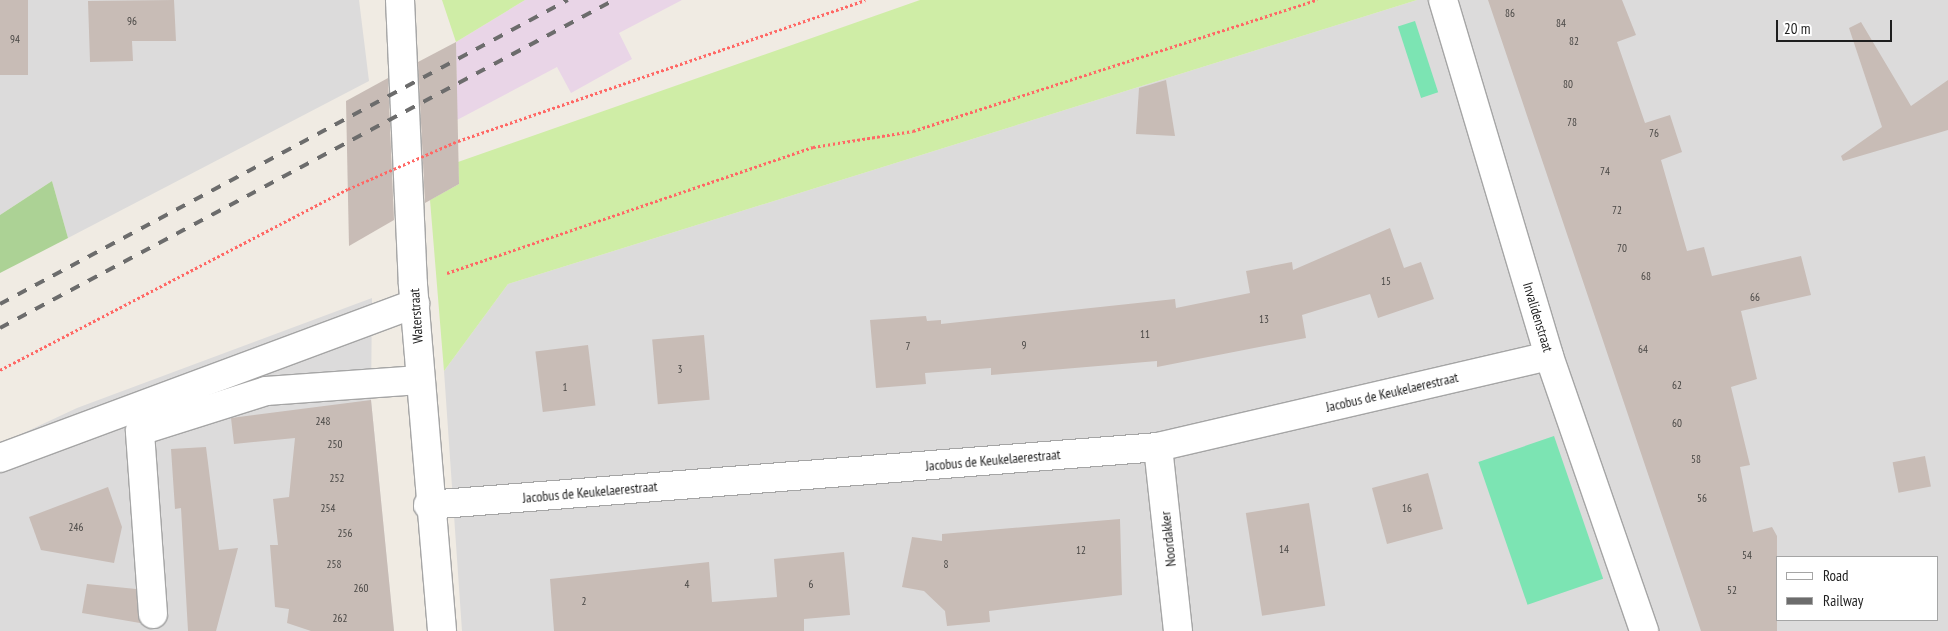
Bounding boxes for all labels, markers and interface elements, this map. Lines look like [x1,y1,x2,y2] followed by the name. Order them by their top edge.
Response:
[1505,6,1515,20] house number: 86
[1778,10,1894,42] scale bar
[127,14,137,28] house number: 96
[1556,16,1566,30] house number: 84
[1784,19,1810,38] text: 20 m
[10,32,20,46] house number: 94
[1569,34,1579,48] house number: 82
[1563,77,1573,91] house number: 80
[1567,115,1577,129] house number: 78
[1649,126,1659,140] house number: 76
[1600,164,1610,178] house number: 74
[1612,203,1622,217] house number: 72
[1617,241,1627,255] house number: 70
[1641,269,1651,283] house number: 68
[1381,274,1391,288] house number: 15
[1519,280,1557,354] street label: Invalidenstraat
[406,288,426,344] street label: Waterstraat
[1750,290,1760,304] house number: 66
[1259,312,1269,326] house number: 13
[1140,327,1150,341] house number: 11
[1022,338,1026,352] house number: 9
[906,339,910,353] house number: 7
[1638,342,1648,356] house number: 64
[678,362,682,376] house number: 3
[1324,369,1460,415] street label: Jacobus de Keukelaerestraat
[1672,378,1682,392] house number: 62
[563,380,567,394] house number: 1
[316,414,330,428] house number: 248
[1672,416,1682,430] house number: 60
[328,437,342,451] house number: 250
[925,446,1061,474] street label: Jacobus de Keukelaerestraat
[1691,452,1701,466] house number: 58
[330,471,344,485] house number: 252
[522,478,658,506] street label: Jacobus de Keukelaerestraat
[1697,491,1707,505] house number: 56
[321,501,335,515] house number: 254
[1402,501,1412,515] house number: 16
[1157,511,1179,567] street label: Noordakker
[69,520,83,534] house number: 246
[338,526,352,540] house number: 256
[1279,542,1289,556] house number: 14
[1076,543,1086,557] house number: 12
[1742,548,1752,562] house number: 54
[1776,556,1938,621] legend
[327,557,341,571] house number: 258
[944,557,948,571] house number: 8
[1823,566,1849,585] text: Road
[685,577,689,591] house number: 4
[809,577,813,591] house number: 6
[354,581,368,595] house number: 260
[1727,583,1737,597] house number: 52
[1823,591,1863,610] text: Railway
[582,594,586,608] house number: 2
[333,611,347,625] house number: 262

